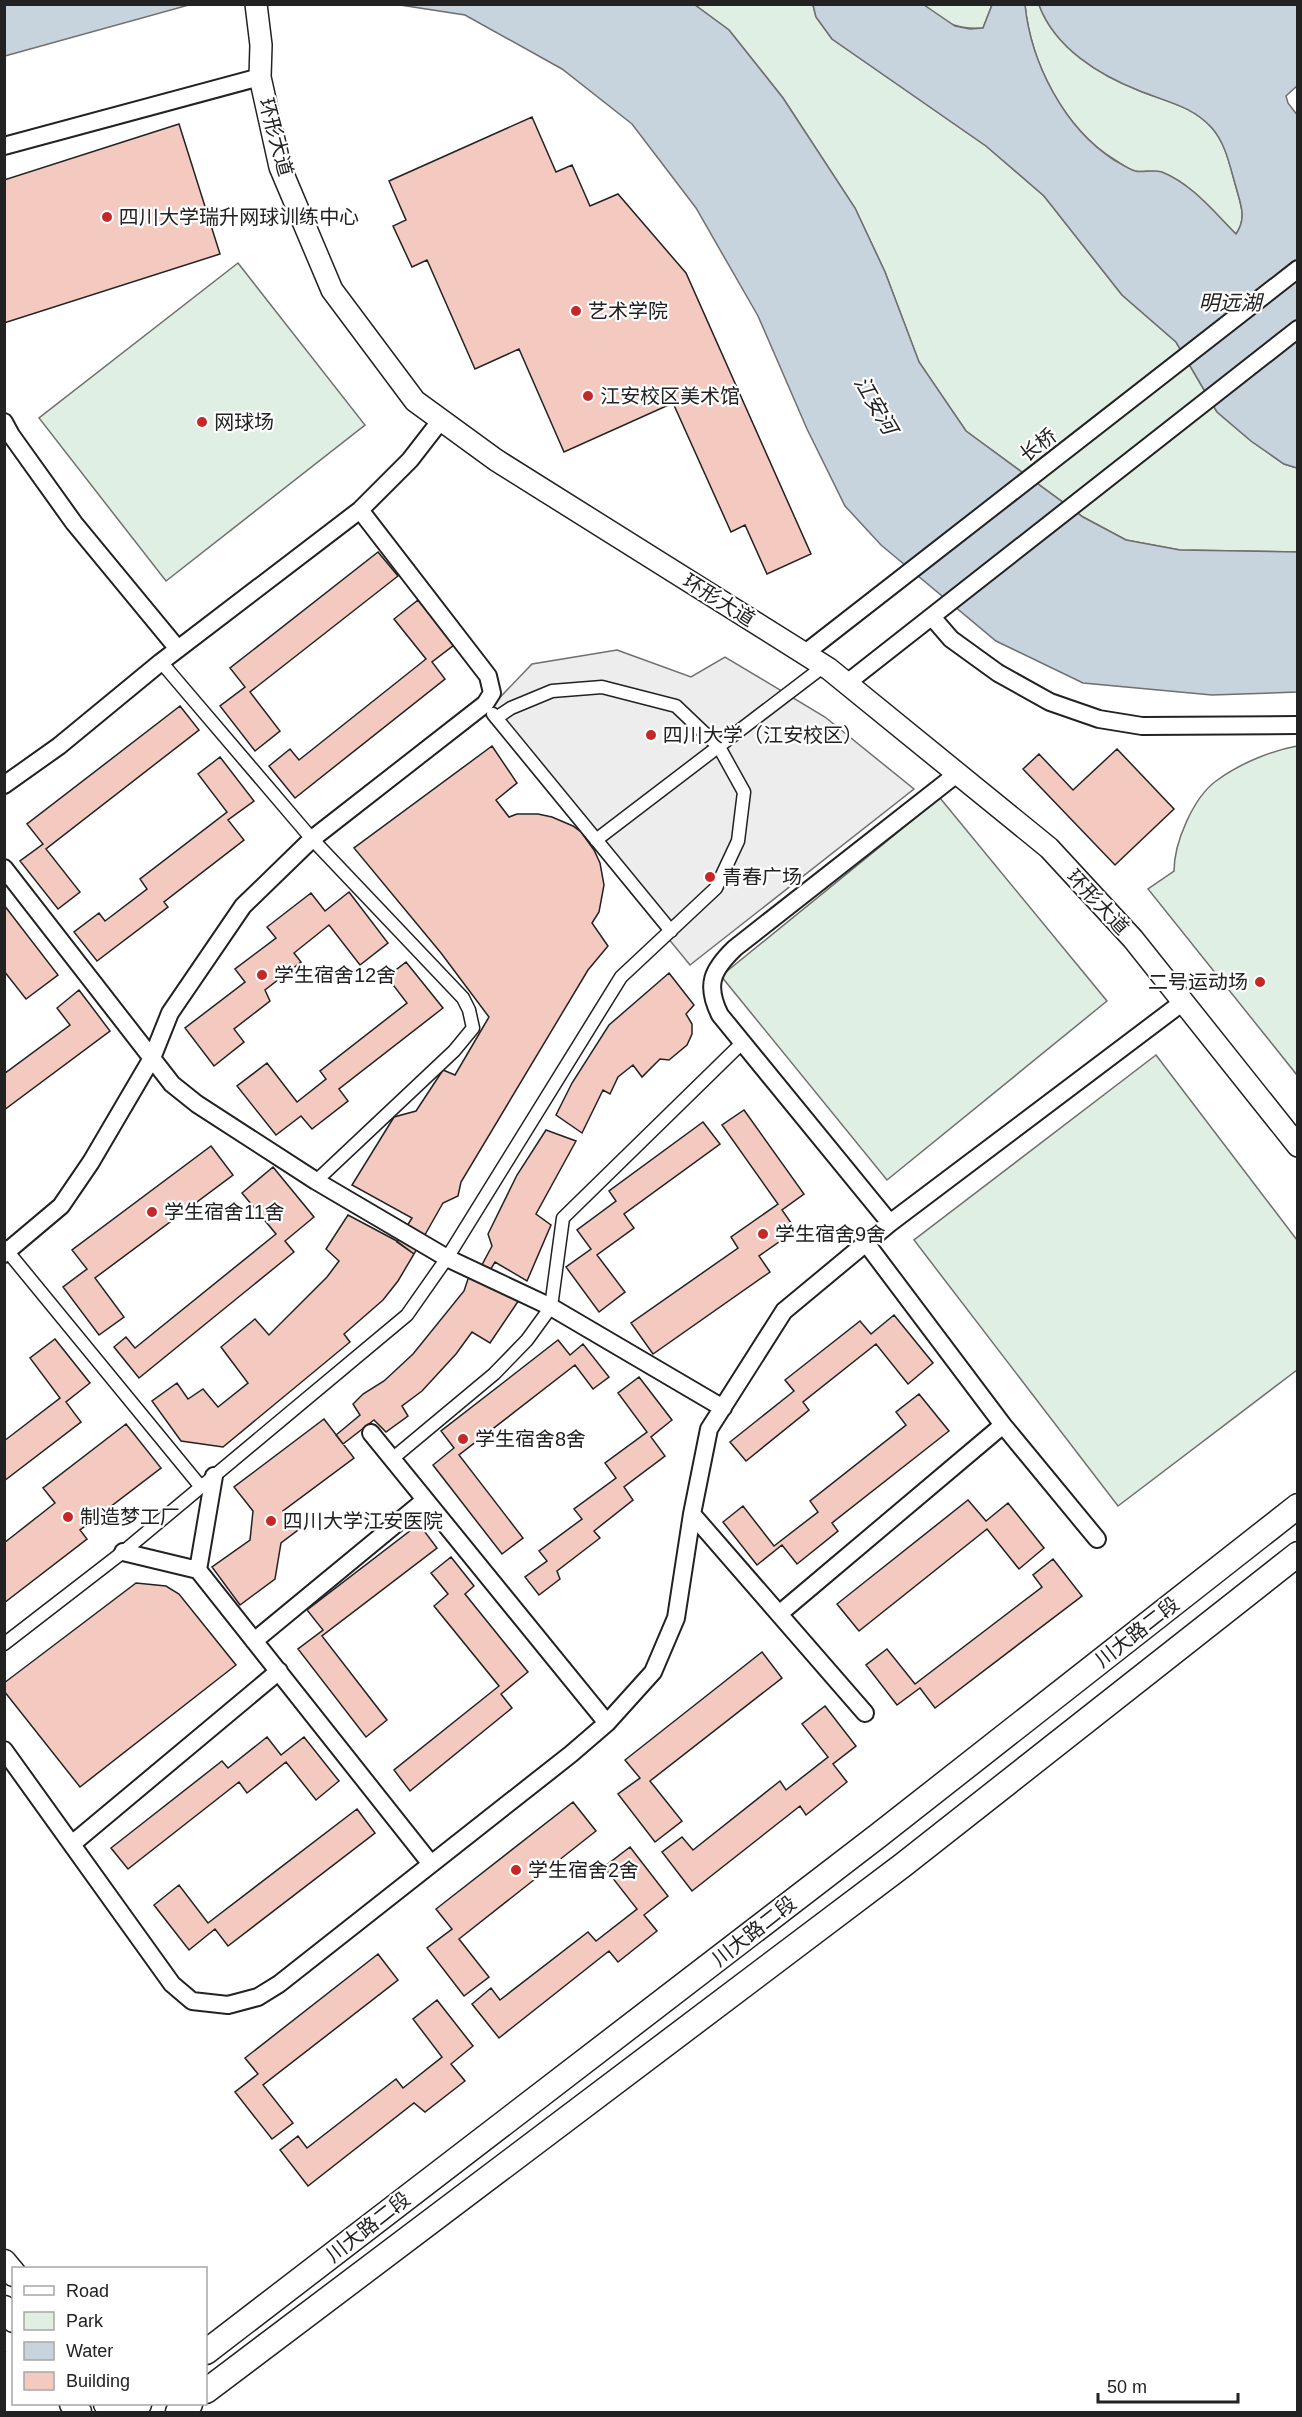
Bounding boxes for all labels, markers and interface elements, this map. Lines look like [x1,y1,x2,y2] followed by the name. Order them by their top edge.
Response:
[255,96,297,178] street label: 环形大道
[119,206,359,228] place label: 四川大学瑞升网球训练中心
[100,210,114,224] marker: 四川大学瑞升网球训练中心
[1199,291,1264,314] water label: 明远湖
[588,300,668,322] place label: 艺术学院
[569,304,583,318] marker: 艺术学院
[850,372,904,441] water label: 江安河
[600,385,740,407] place label: 江安校区美术馆
[581,389,595,403] marker: 江安校区美术馆
[214,411,274,433] place label: 网球场
[195,415,209,429] marker: 网球场
[1015,424,1061,466] street label: 长桥
[679,569,759,631] street label: 环形大道
[663,724,863,746] place label: 四川大学（江安校区）
[644,728,658,742] marker: 四川大学（江安校区）
[1063,865,1133,939] street label: 环形大道
[722,866,802,888] place label: 青春广场
[703,870,717,884] marker: 青春广场
[274,964,396,986] place label: 学生宿舍12舍
[255,968,269,982] marker: 学生宿舍12舍
[1148,971,1248,993] place label: 二号运动场
[1253,975,1267,989] marker: 二号运动场
[164,1201,285,1223] place label: 学生宿舍11舍
[145,1205,159,1219] marker: 学生宿舍11舍
[775,1223,886,1245] place label: 学生宿舍9舍
[756,1227,770,1241] marker: 学生宿舍9舍
[475,1428,586,1450] place label: 学生宿舍8舍
[456,1432,470,1446] marker: 学生宿舍8舍
[80,1506,180,1528] place label: 制造梦工厂
[61,1510,75,1524] marker: 制造梦工厂
[283,1510,443,1532] place label: 四川大学江安医院
[264,1514,278,1528] marker: 四川大学江安医院
[1091,1593,1183,1671] street label: 川大路二段
[528,1859,639,1881] place label: 学生宿舍2舍
[509,1863,523,1877] marker: 学生宿舍2舍
[708,1892,800,1970] street label: 川大路二段
[322,2188,414,2266] street label: 川大路二段
[12,2267,207,2405] legend
[66,2281,109,2301] text: Road
[66,2311,104,2331] text: Park
[66,2341,113,2361] text: Water
[1098,2366,1238,2404] scale bar
[66,2371,130,2391] text: Building
[1107,2377,1147,2397] text: 50 m

